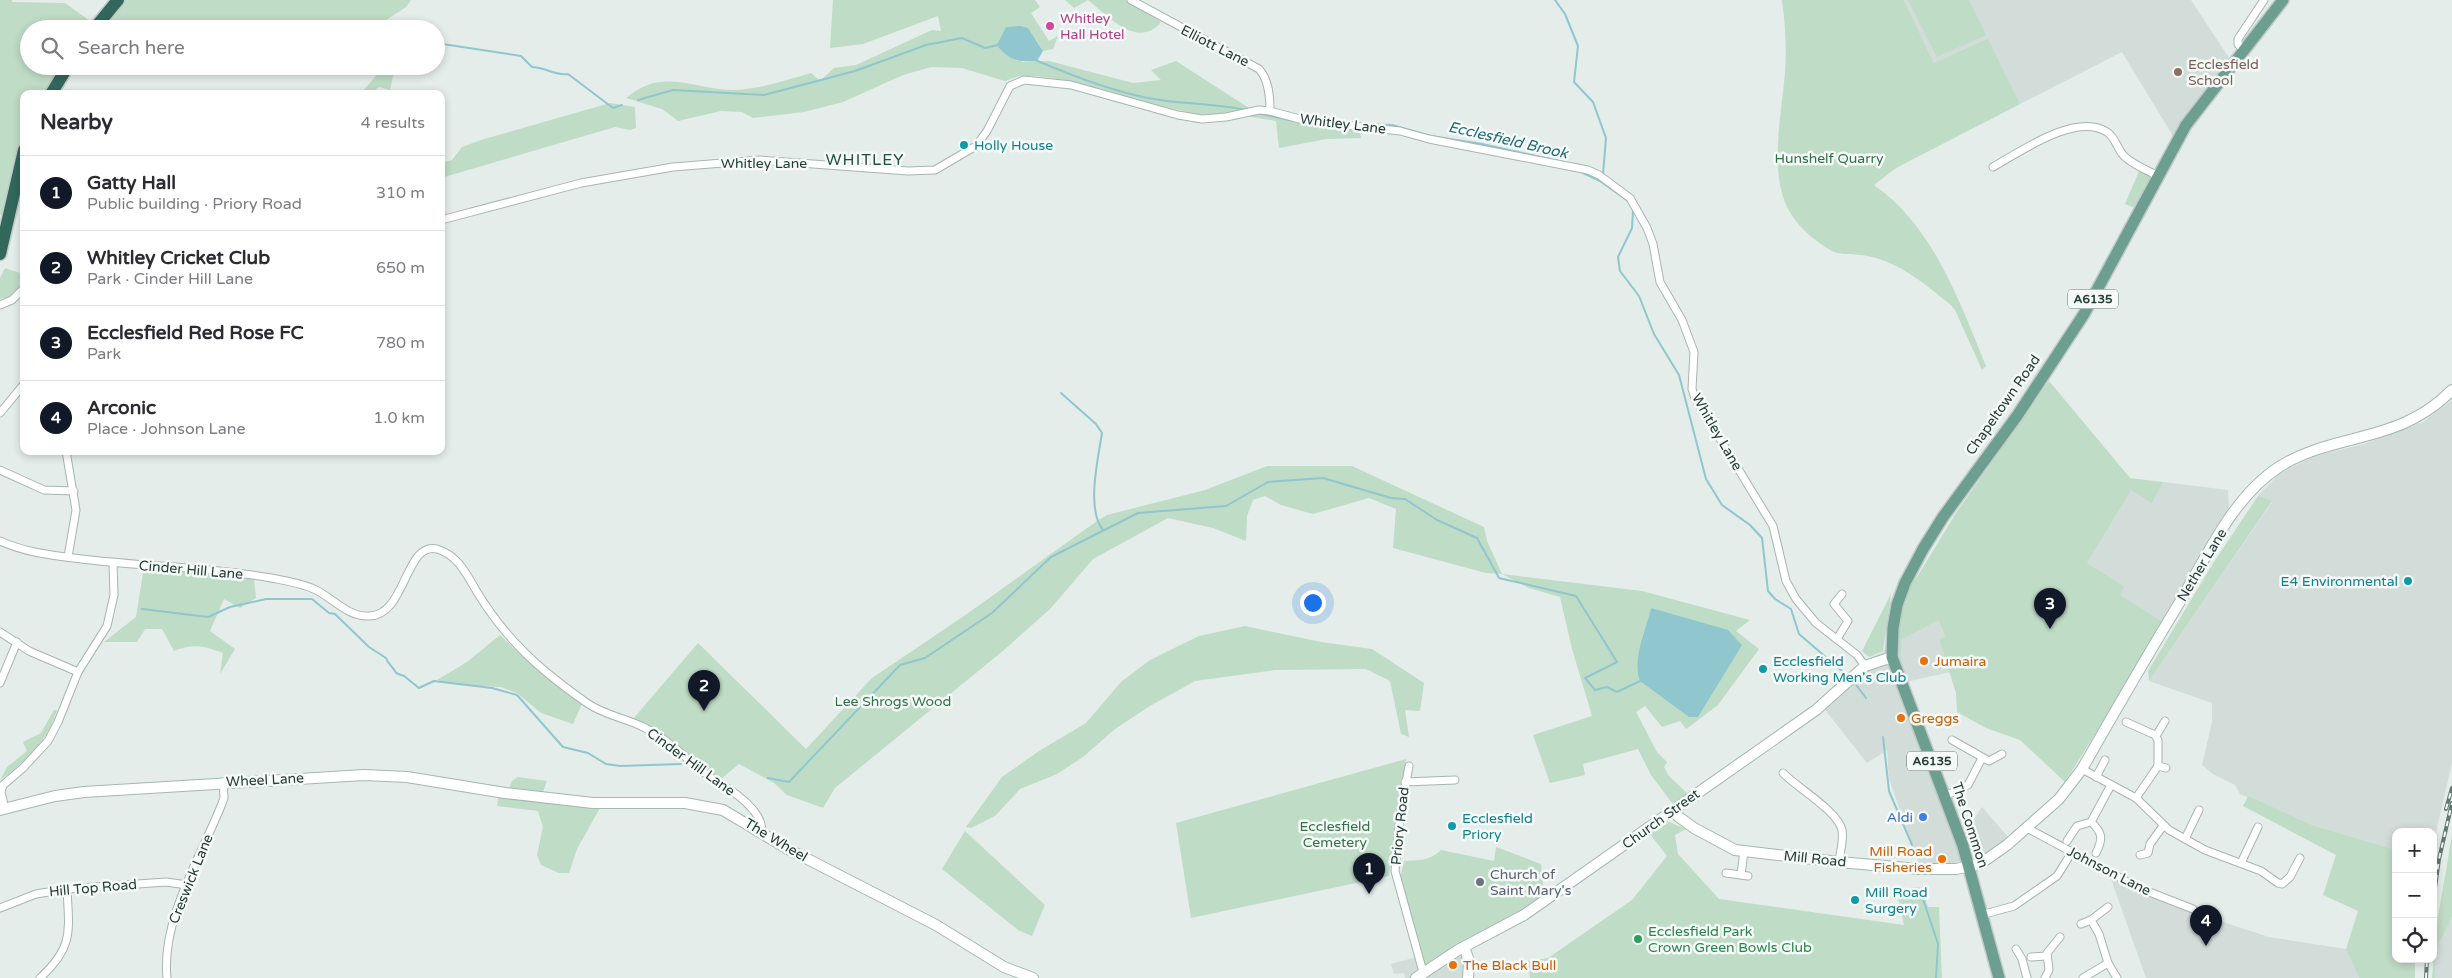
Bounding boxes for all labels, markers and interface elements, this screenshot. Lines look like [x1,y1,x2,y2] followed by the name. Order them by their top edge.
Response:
[1060,10,1125,43] place label: Whitley Hall Hotel
[20,20,445,75] search box
[1044,20,1056,32] marker: Whitley Hall Hotel
[1178,21,1252,71] street label: Elliott Lane
[38,34,66,62] icon: search
[78,37,185,59] text: Search here
[2188,56,2259,89] place label: Ecclesfield School
[2172,66,2184,78] marker: Ecclesfield School
[40,110,113,135] text: Nearby
[1299,110,1387,138] street label: Whitley Lane
[361,113,425,133] text: 4 results
[1446,117,1571,163] water label: Ecclesfield Brook
[974,137,1053,154] place label: Holly House
[958,139,970,151] marker: Holly House
[825,150,905,170] district label: WHITLEY
[1775,150,1884,167] park label: Hunshelf Quarry
[721,155,807,172] street label: Whitley Lane
[87,172,176,194] text: Gatty Hall
[51,183,61,203] text: 1
[376,183,425,203] text: 310 m
[87,194,302,214] text: Public building · Priory Road
[87,247,270,269] text: Whitley Cricket Club
[51,258,61,278] text: 2
[376,258,425,278] text: 650 m
[87,269,253,289] text: Park · Cinder Hill Lane
[2068,290,2118,308] road number: A6135
[87,322,304,344] text: Ecclesfield Red Rose FC
[51,333,61,353] text: 3
[376,333,425,353] text: 780 m
[87,344,121,364] text: Park
[1962,352,2044,458] street label: Chapeltown Road
[1688,390,1746,474] street label: Whitley Lane
[87,397,156,419] text: Arconic
[51,408,61,428] text: 4
[373,408,425,428] text: 1.0 km
[87,419,246,439] text: Place · Johnson Lane
[2174,525,2230,605] street label: Nether Lane
[138,557,244,583] street label: Cinder Hill Lane
[2280,573,2398,590] place label: E4 Environmental
[2402,575,2414,587] marker: E4 Environmental
[2034,588,2066,629] pin: 3
[1300,590,1326,616] your location
[1773,653,1907,686] place label: Ecclesfield Working Men's Club
[1934,653,1987,670] place label: Jumaira
[1918,655,1930,667] marker: Jumaira
[1757,663,1769,675] marker: Ecclesfield Working Men's Club
[688,670,720,711] pin: 2
[835,693,951,710] park label: Lee Shrogs Wood
[1911,710,1959,727] place label: Greggs
[1895,712,1907,724] marker: Greggs
[644,724,738,800] street label: Cinder Hill Lane
[1907,751,1957,770] road number: A6135
[226,769,304,791] street label: Wheel Lane
[1948,780,1992,870] street label: The Common
[1619,785,1704,853] street label: Church Street
[1387,786,1413,866] street label: Priory Road
[1887,809,1913,826] place label: Aldi
[1462,810,1533,843] place label: Ecclesfield Priory
[1917,811,1929,823] marker: Aldi
[741,815,811,865] street label: The Wheel
[1300,818,1370,851] park label: Ecclesfield Cemetery
[1446,820,1458,832] marker: Ecclesfield Priory
[2392,828,2437,963] map controls
[2392,828,2437,873] button: +
[165,832,217,926] street label: Creswick Lane
[1869,843,1932,876] place label: Mill Road Fisheries
[2064,843,2154,899] street label: Johnson Lane
[1783,847,1847,871] street label: Mill Road
[1353,853,1385,894] pin: 1
[1936,853,1948,865] marker: Mill Road Fisheries
[1490,866,1572,899] place label: Church of Saint Mary's
[2392,873,2437,918] button: −
[48,876,138,900] street label: Hill Top Road
[1474,876,1486,888] marker: Church of Saint Mary's
[1865,884,1928,917] place label: Mill Road Surgery
[1849,894,1861,906] marker: Mill Road Surgery
[2190,905,2222,946] pin: 4
[2392,918,2437,963] button: locate
[1648,923,1812,956] place label: Ecclesfield Park Crown Green Bowls Club
[1632,933,1644,945] marker: Ecclesfield Park Crown Green Bowls Club
[1463,957,1556,974] place label: The Black Bull
[1447,959,1459,971] marker: The Black Bull

